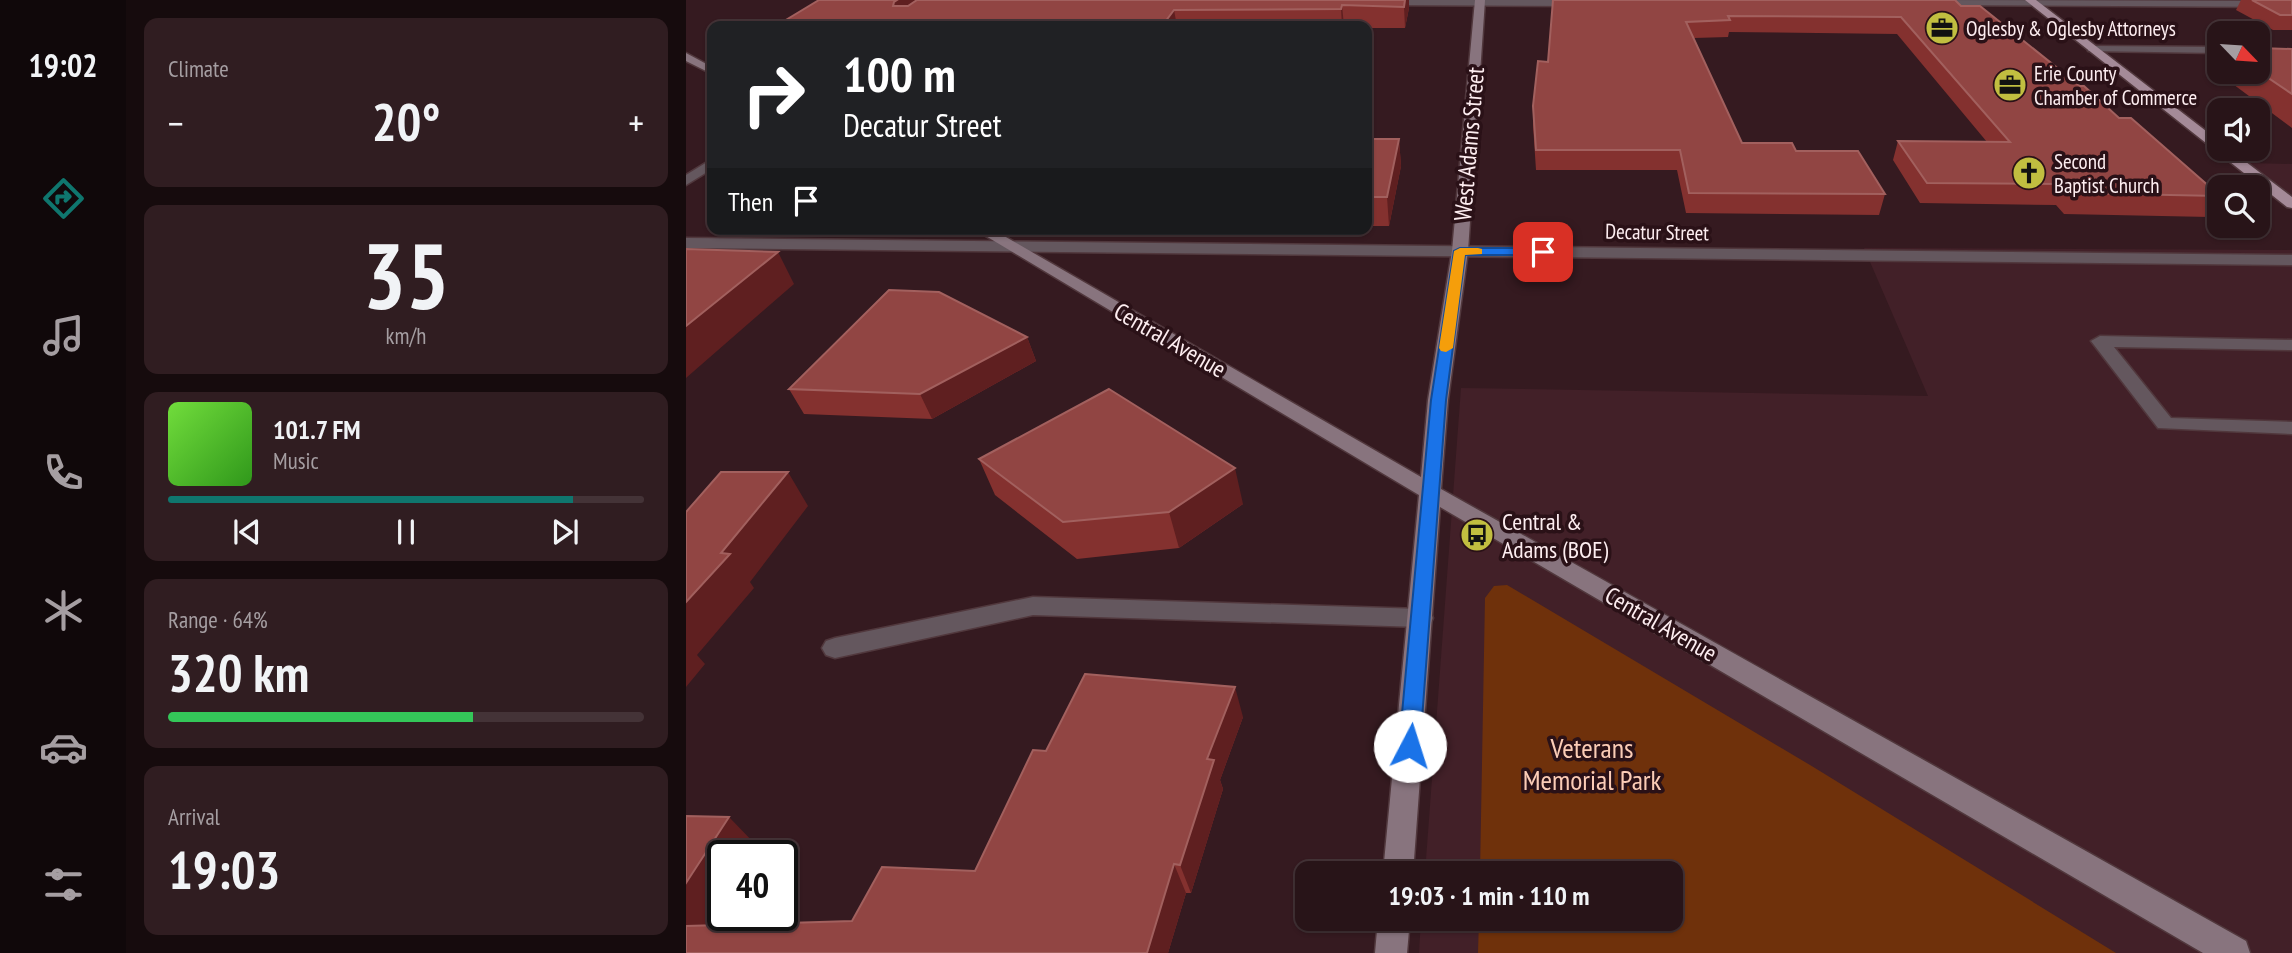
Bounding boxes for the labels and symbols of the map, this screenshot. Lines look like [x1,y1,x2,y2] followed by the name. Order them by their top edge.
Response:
[1923,9,1961,47] office icon: Oglesby & Oglesby Attorneys
[1966,15,2176,42] place label: Oglesby & Oglesby Attorneys
[2207,21,2270,84] north arrow
[2034,60,2197,111] place label: Erie County Chamber of Commerce
[1447,65,1491,222] street label: West Adams Street
[1991,66,2029,104] office icon: Erie County Chamber of Commerce
[2054,148,2160,199] place label: Second Baptist Church
[2010,154,2048,192] church icon: Second Baptist Church
[1605,218,1709,246] street label: Decatur Street
[1513,222,1573,282] pin
[1108,296,1232,384] street label: Central Avenue
[1502,506,1609,565] place label: Central & Adams (BOE)
[1458,516,1496,554] bus stop icon: Central & Adams (BOE)
[1599,580,1723,668] street label: Central Avenue
[1373,709,1447,783] position arrow
[1523,729,1662,798] park label: Veterans Memorial Park
[707,840,798,931] speed limit sign: 40

